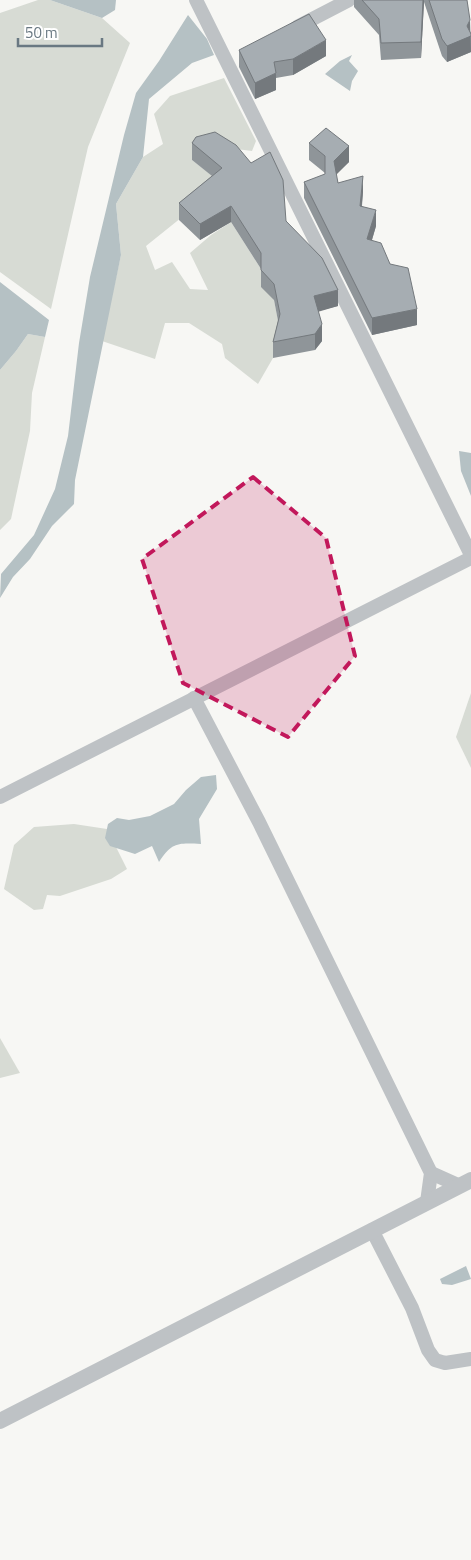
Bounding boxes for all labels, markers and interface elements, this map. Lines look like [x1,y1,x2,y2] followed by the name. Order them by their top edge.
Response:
[18,15,101,47] scale bar
[25,21,58,44] text: 50 m

